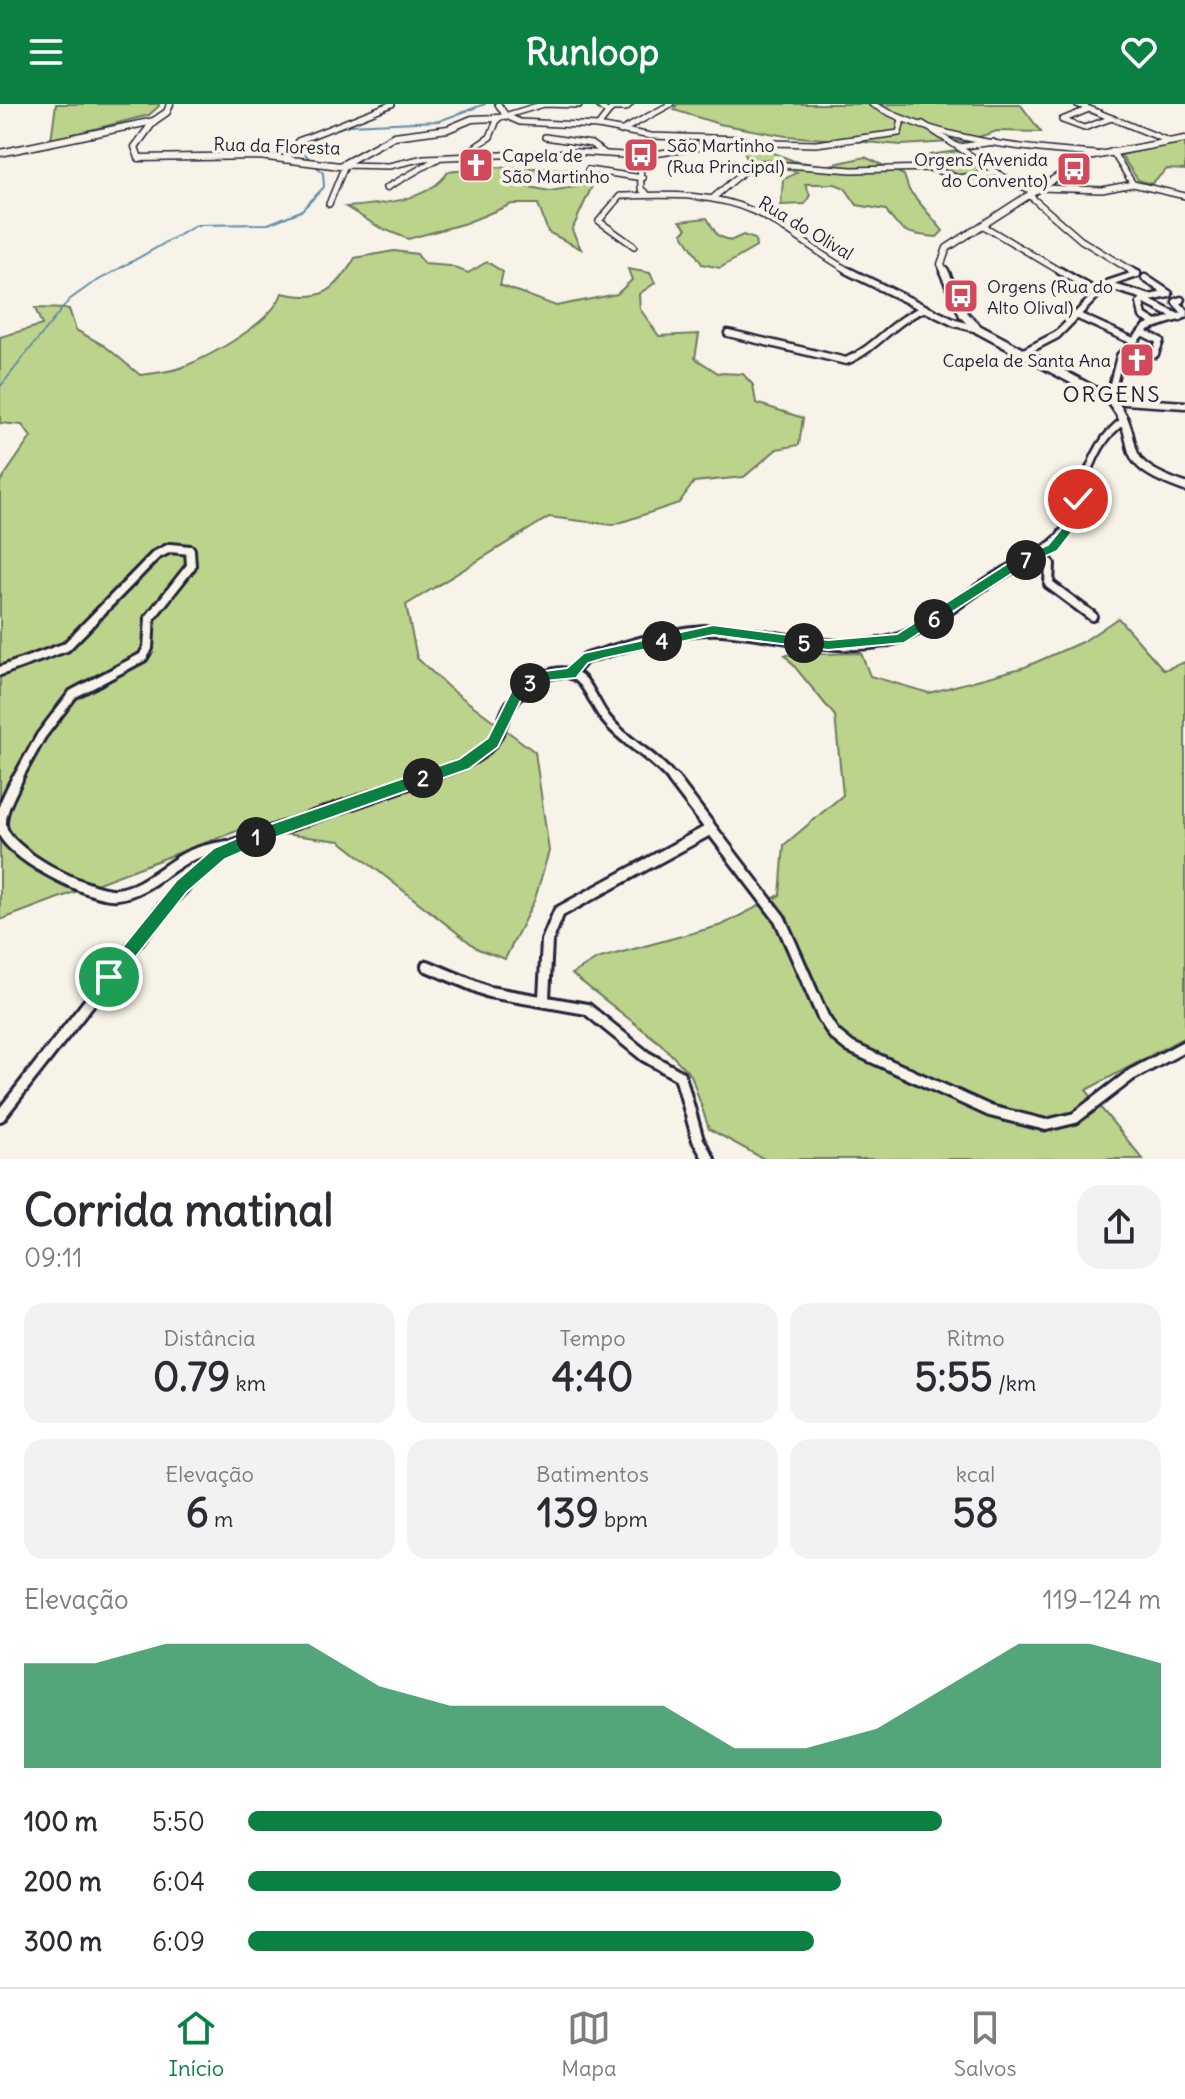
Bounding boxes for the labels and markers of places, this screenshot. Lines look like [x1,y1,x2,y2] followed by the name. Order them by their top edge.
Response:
[667,134,785,178] place label: São Martinho (Rua Principal)
[622,136,660,174] bus stop icon: São Martinho (Rua Principal)
[502,144,610,188] place label: Capela de São Martinho
[457,146,495,184] church icon: Capela de São Martinho
[914,148,1048,192] place label: Orgens (Avenida do Convento)
[1055,150,1093,188] bus stop icon: Orgens (Avenida do Convento)
[987,275,1113,319] place label: Orgens (Rua do Alto Olival)
[942,277,980,315] bus stop icon: Orgens (Rua do Alto Olival)
[1118,341,1156,379] church icon: Capela de Santa Ana
[943,349,1111,372] place label: Capela de Santa Ana
[1044,465,1112,533] pin
[1006,540,1046,580] pin: 7
[914,599,954,639] pin: 6
[642,621,682,661] pin: 4
[784,623,824,663] pin: 5
[510,663,550,703] pin: 3
[403,758,443,798] pin: 2
[236,817,276,857] pin: 1
[75,943,143,1011] pin

